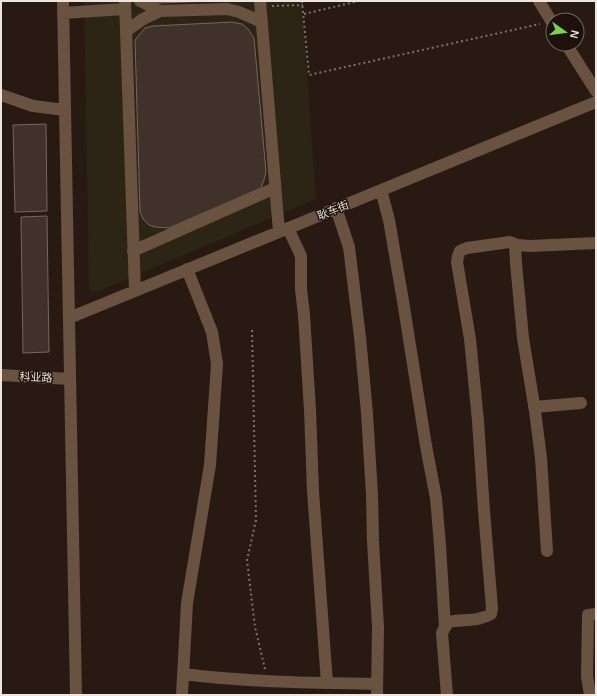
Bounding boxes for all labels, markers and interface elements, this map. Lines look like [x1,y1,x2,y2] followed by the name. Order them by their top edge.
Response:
[545,12,585,52] north arrow
[568,29,581,40] text: N
[315,198,351,222] street label: 耿车街
[19,370,53,384] street label: 科业路

